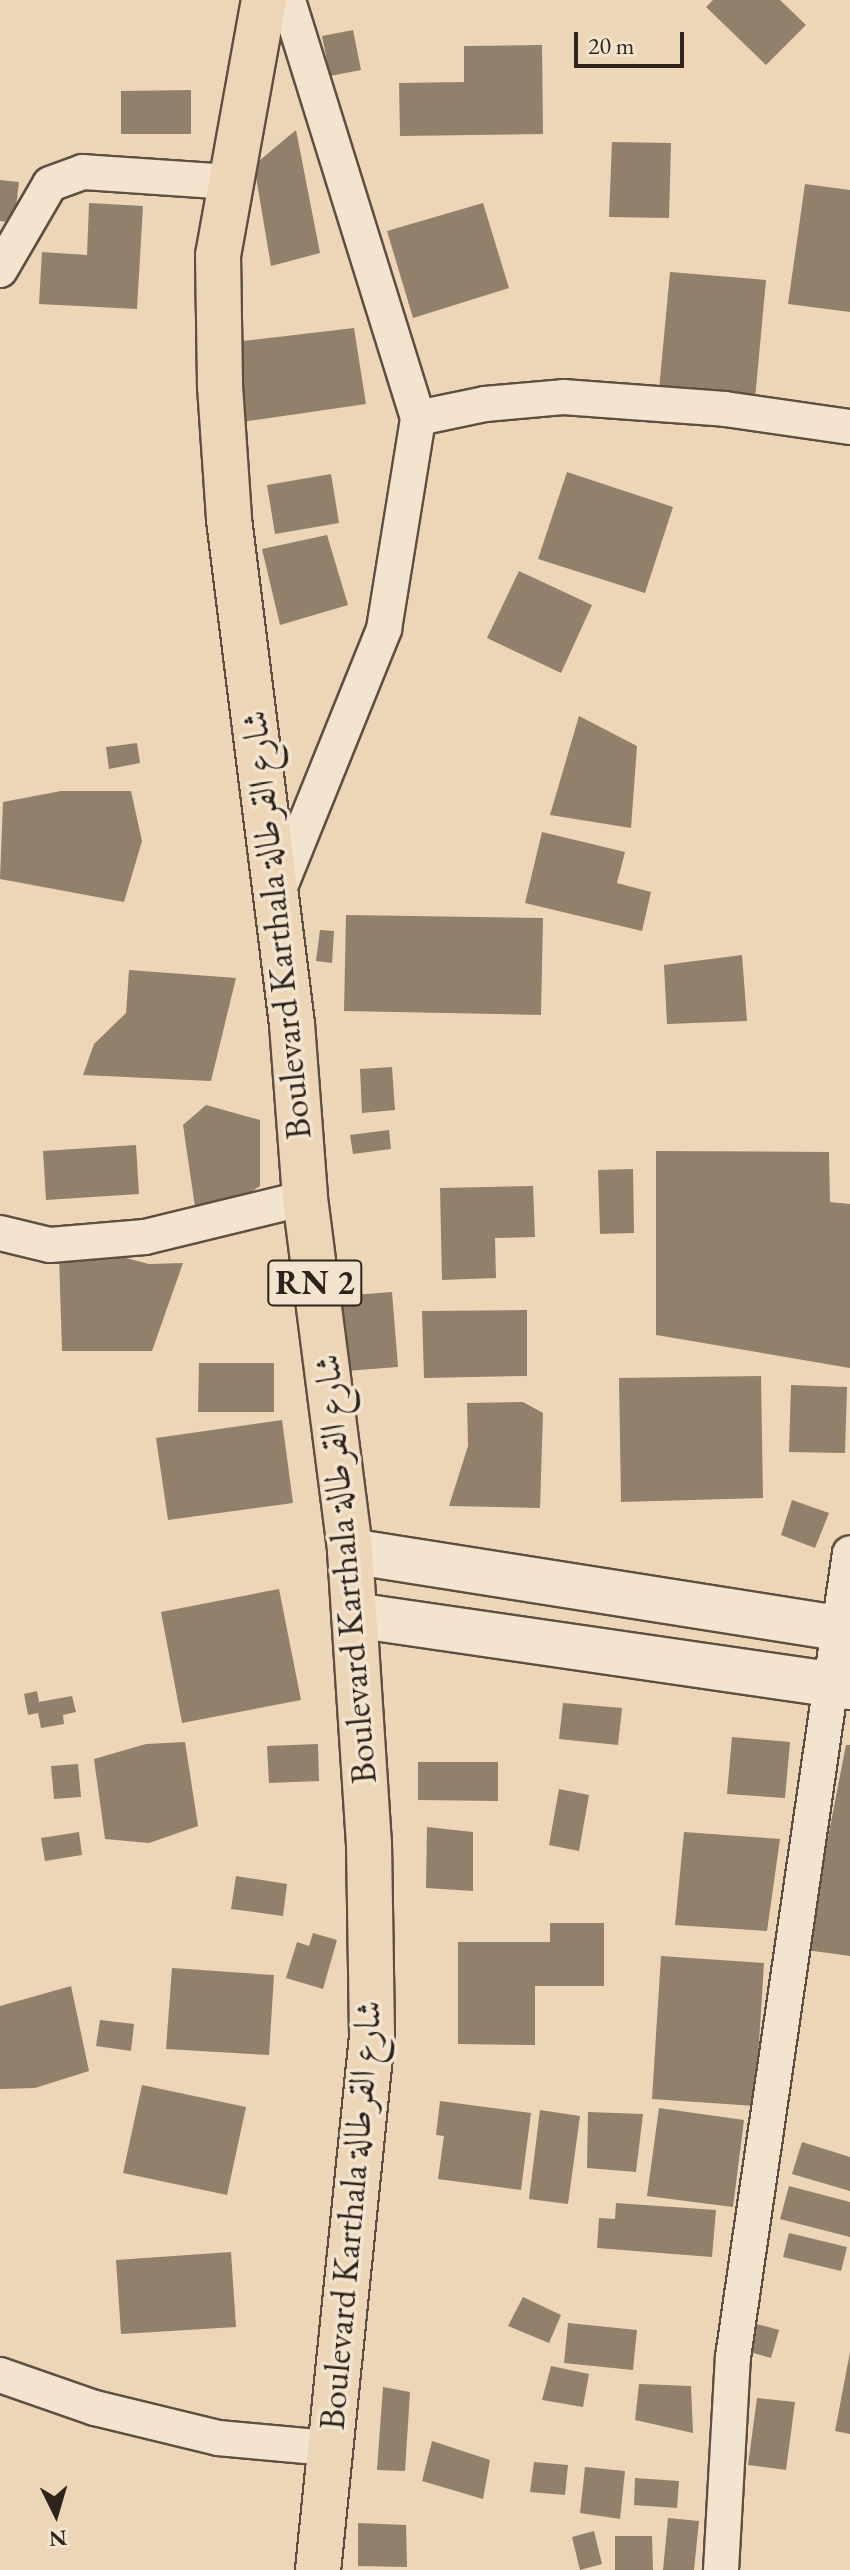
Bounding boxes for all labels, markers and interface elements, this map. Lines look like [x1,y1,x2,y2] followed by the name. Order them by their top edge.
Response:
[578,16,688,66] scale bar
[588,30,635,61] text: 20 m
[232,708,320,1142] street label: Boulevard Karthala شارع القرطالة
[267,1253,363,1313] road number: RN 2
[305,1352,385,1786] street label: Boulevard Karthala شارع القرطالة
[310,1998,390,2432] street label: Boulevard Karthala شارع القرطالة
[16,2474,96,2554] north arrow
[48,2523,68,2554] text: N

